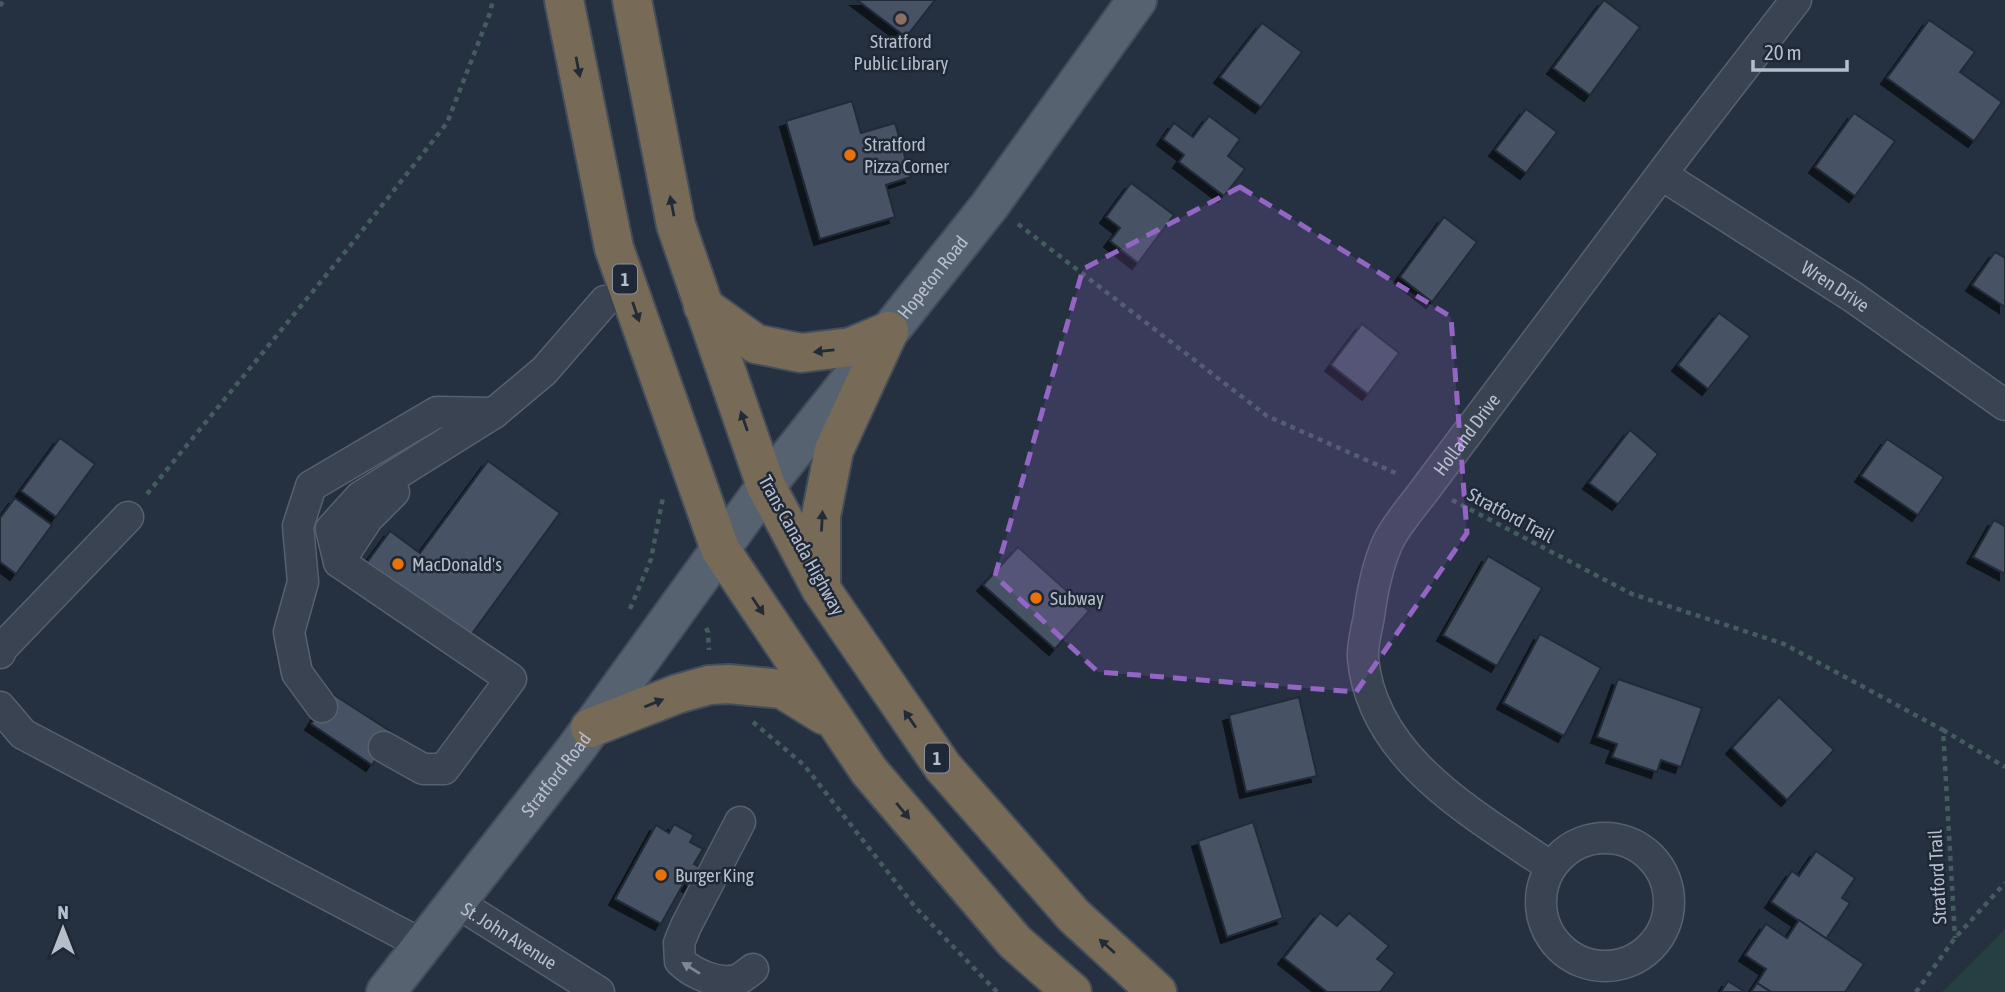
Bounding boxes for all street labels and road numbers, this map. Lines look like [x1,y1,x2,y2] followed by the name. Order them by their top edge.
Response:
[893,231,972,323] street label: Hopeton Road
[1797,256,1874,316] street label: Wren Drive
[613,264,637,293] road number: 1
[1429,389,1504,480] street label: Holland Drive
[754,471,850,619] street label: Trans Canada Highway
[1464,483,1558,547] street label: Stratford Trail
[516,728,595,821] street label: Stratford Road
[925,744,949,772] road number: 1
[1924,829,1950,925] street label: Stratford Trail
[458,897,561,974] street label: St. John Avenue

